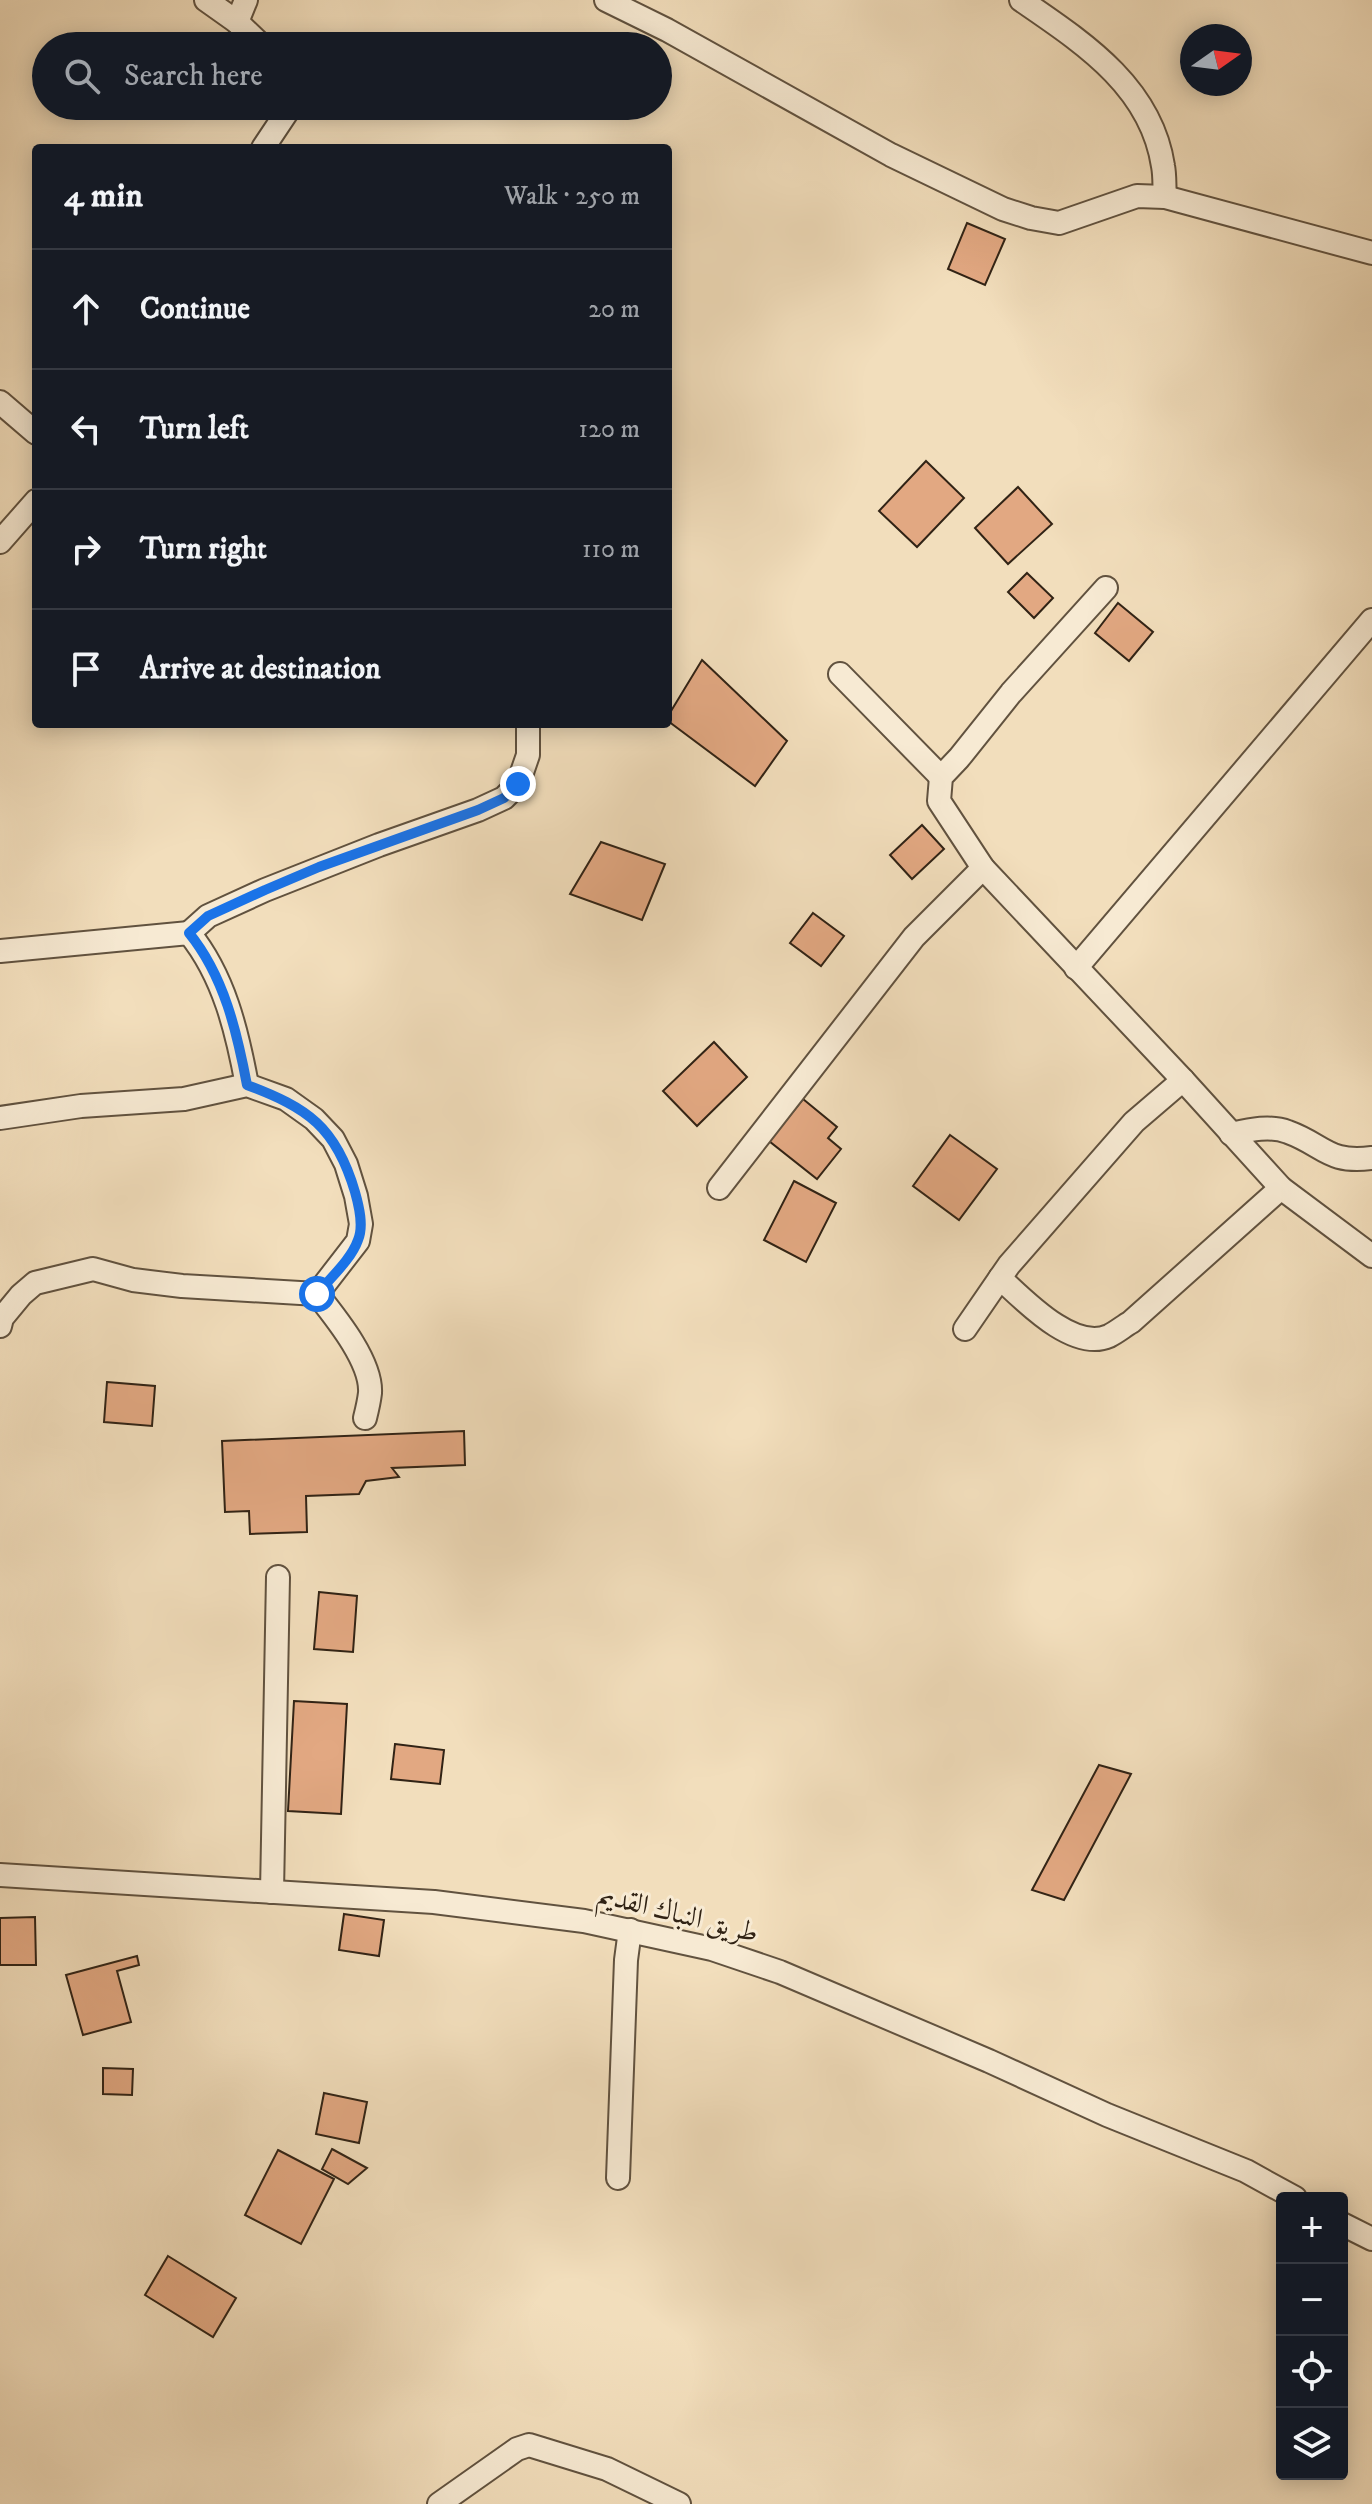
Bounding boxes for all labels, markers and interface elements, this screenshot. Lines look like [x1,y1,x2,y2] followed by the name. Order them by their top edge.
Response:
[1180,24,1252,96] north arrow
[32,32,672,120] search box
[60,54,104,98] icon: search
[124,58,263,95] text: Search here
[64,175,143,217] text: 4 min
[504,180,640,213] text: Walk · 250 m
[64,287,108,331] icon: ahead
[140,291,250,328] text: Continue
[588,293,640,326] text: 20 m
[64,407,108,451] icon: left
[140,411,249,448] text: Turn left
[579,413,640,446] text: 120 m
[64,527,108,571] icon: right
[140,531,267,568] text: Turn right
[582,533,640,566] text: 110 m
[64,647,108,691] icon: arrive
[140,651,381,688] text: Arrive at destination
[500,766,536,802] route end
[299,1276,335,1312] route start
[593,1877,762,1957] street label: طريق النباك القديم
[1276,2192,1348,2480] map controls
[1276,2192,1348,2264] button: +
[1276,2264,1348,2336] button: −
[1276,2336,1348,2408] button: locate
[1276,2408,1348,2480] button: layers

